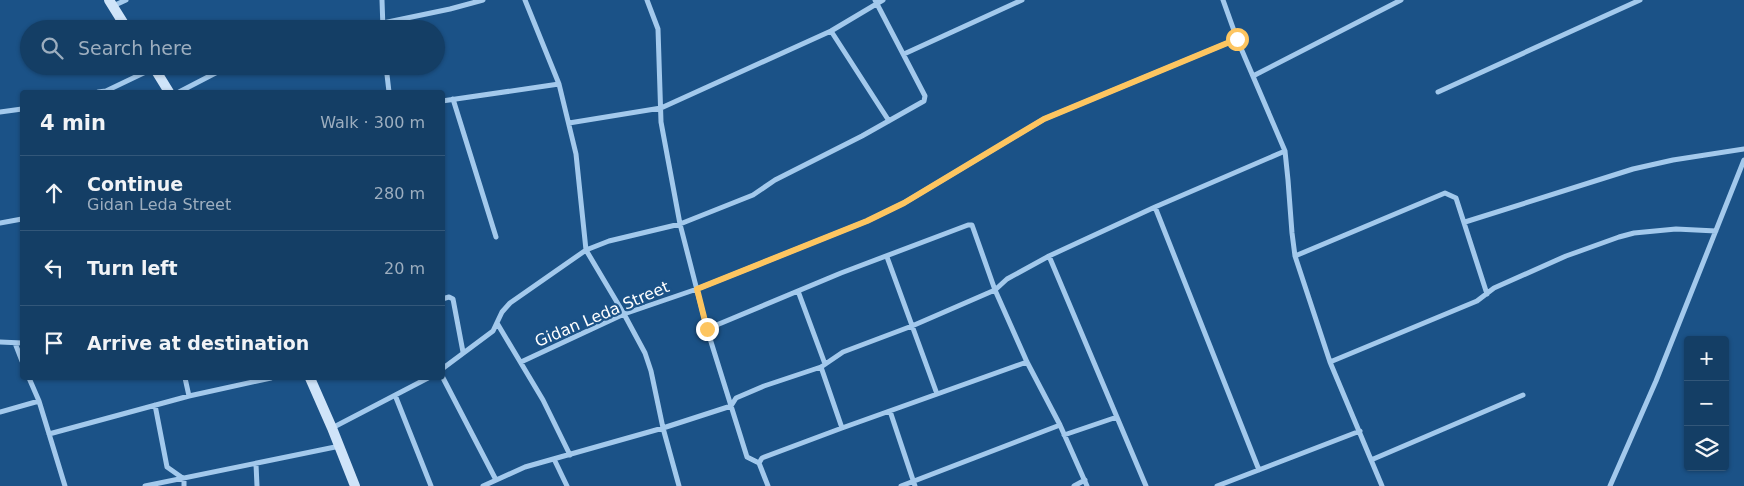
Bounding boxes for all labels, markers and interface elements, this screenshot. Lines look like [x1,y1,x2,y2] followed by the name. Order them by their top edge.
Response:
[20,20,445,75] search box
[1226,28,1249,51] route start
[38,34,66,62] icon: search
[78,37,192,59] text: Search here
[40,111,106,135] text: 4 min
[320,113,425,132] text: Walk · 300 m
[87,173,183,195] text: Continue
[40,179,68,207] icon: ahead
[374,184,425,203] text: 280 m
[87,195,231,214] text: Gidan Leda Street
[40,254,68,282] icon: left
[87,257,178,279] text: Turn left
[384,259,425,278] text: 20 m
[532,277,672,351] street label: Gidan Leda Street
[696,318,719,341] route end
[40,329,68,357] icon: arrive
[87,332,309,354] text: Arrive at destination
[1684,336,1729,471] map controls
[1684,336,1729,381] button: +
[1684,381,1729,426] button: −
[1684,426,1729,471] button: layers

